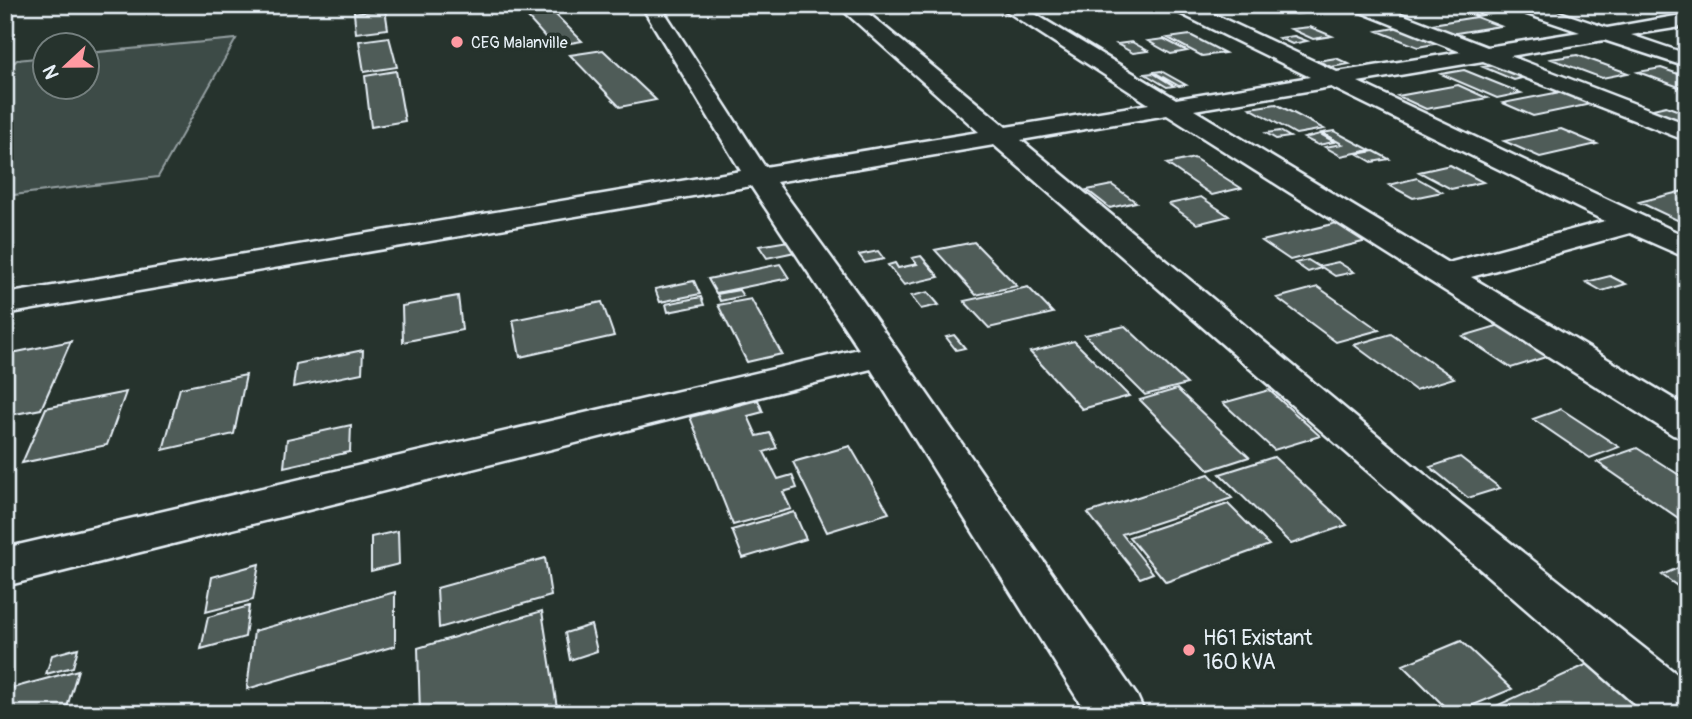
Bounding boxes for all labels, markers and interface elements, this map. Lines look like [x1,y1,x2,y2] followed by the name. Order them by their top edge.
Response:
[32,32,102,102] north arrow
[471,33,568,53] place label: CEG Malanville
[449,34,465,50] marker: CEG Malanville
[38,61,65,82] text: N
[1203,625,1313,676] place label: H61 Existant 160 kVA
[1181,642,1197,658] marker: H61 Existant 160 kVA

